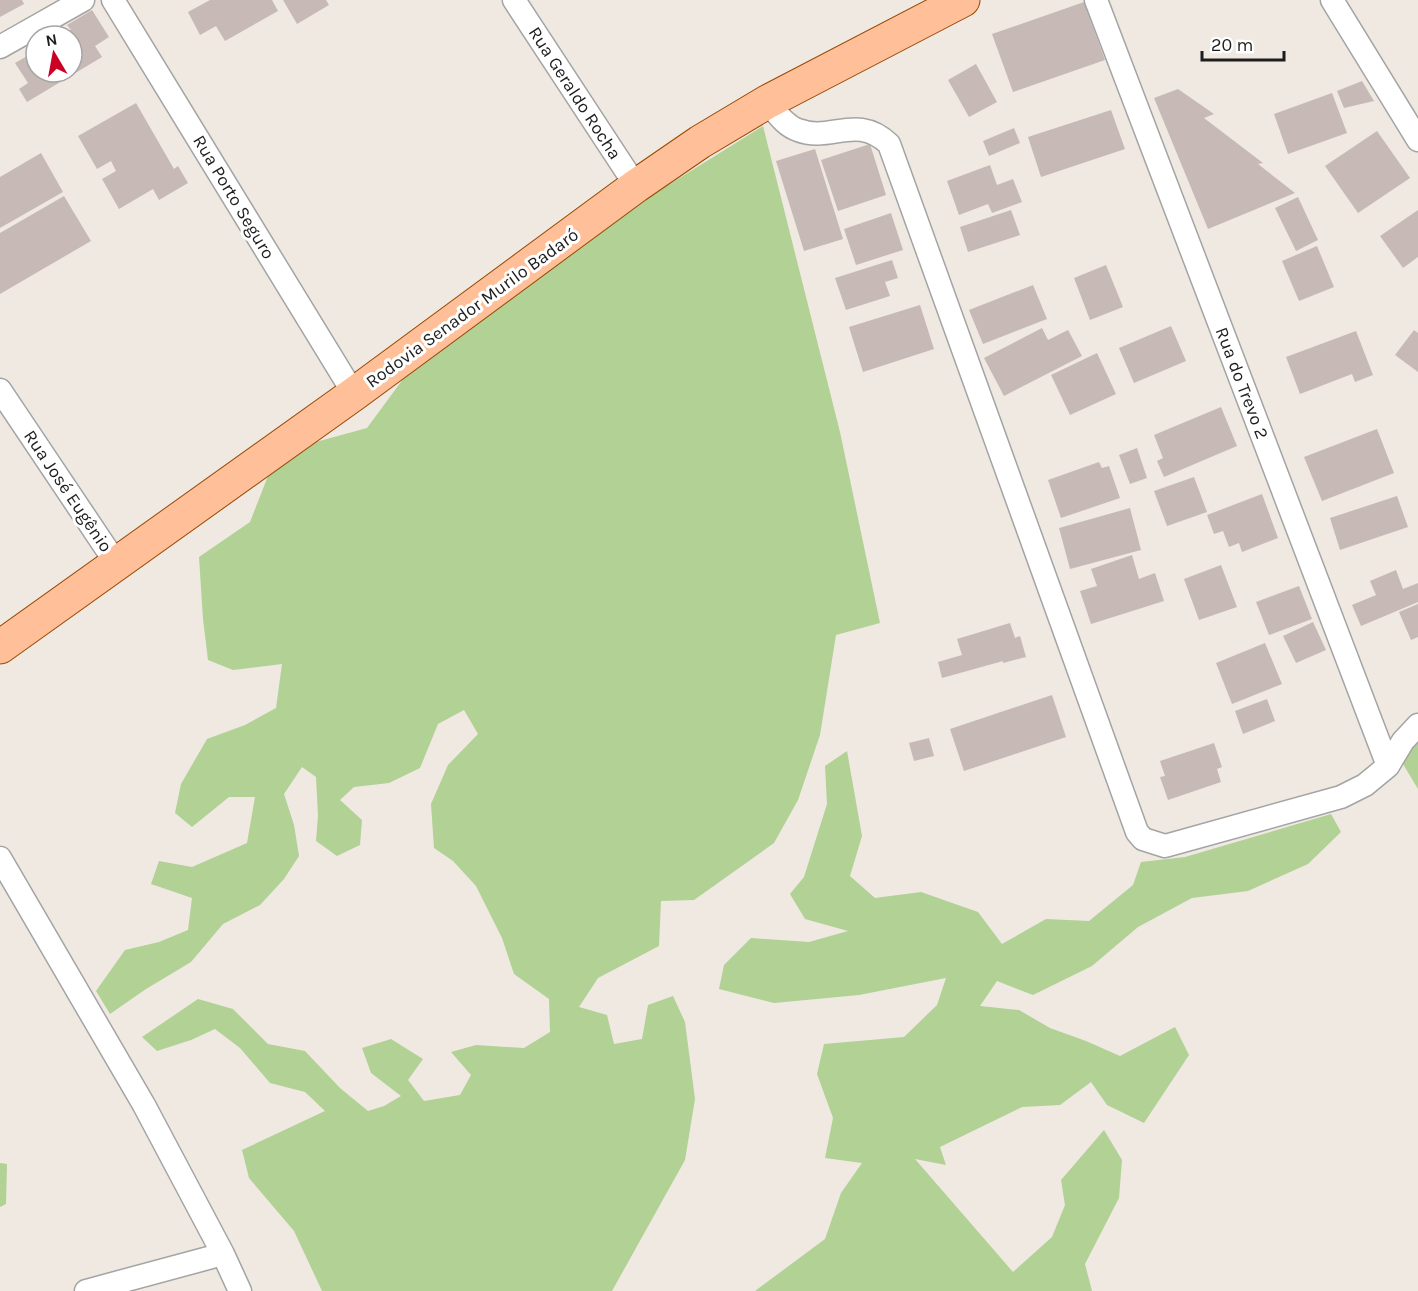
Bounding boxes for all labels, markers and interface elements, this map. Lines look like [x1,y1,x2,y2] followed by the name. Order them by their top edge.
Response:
[524,22,626,164] street label: Rua Geraldo Rocha
[24,24,84,84] north arrow
[1202,24,1284,62] scale bar
[44,29,59,50] text: N
[1211,34,1253,56] text: 20 m
[188,131,280,263] street label: Rua Porto Seguro
[361,223,583,393] street label: Rodovia Senador Murilo Badaró
[1211,324,1273,442] street label: Rua do Trevo 2
[19,426,117,556] street label: Rua José Eugênio

